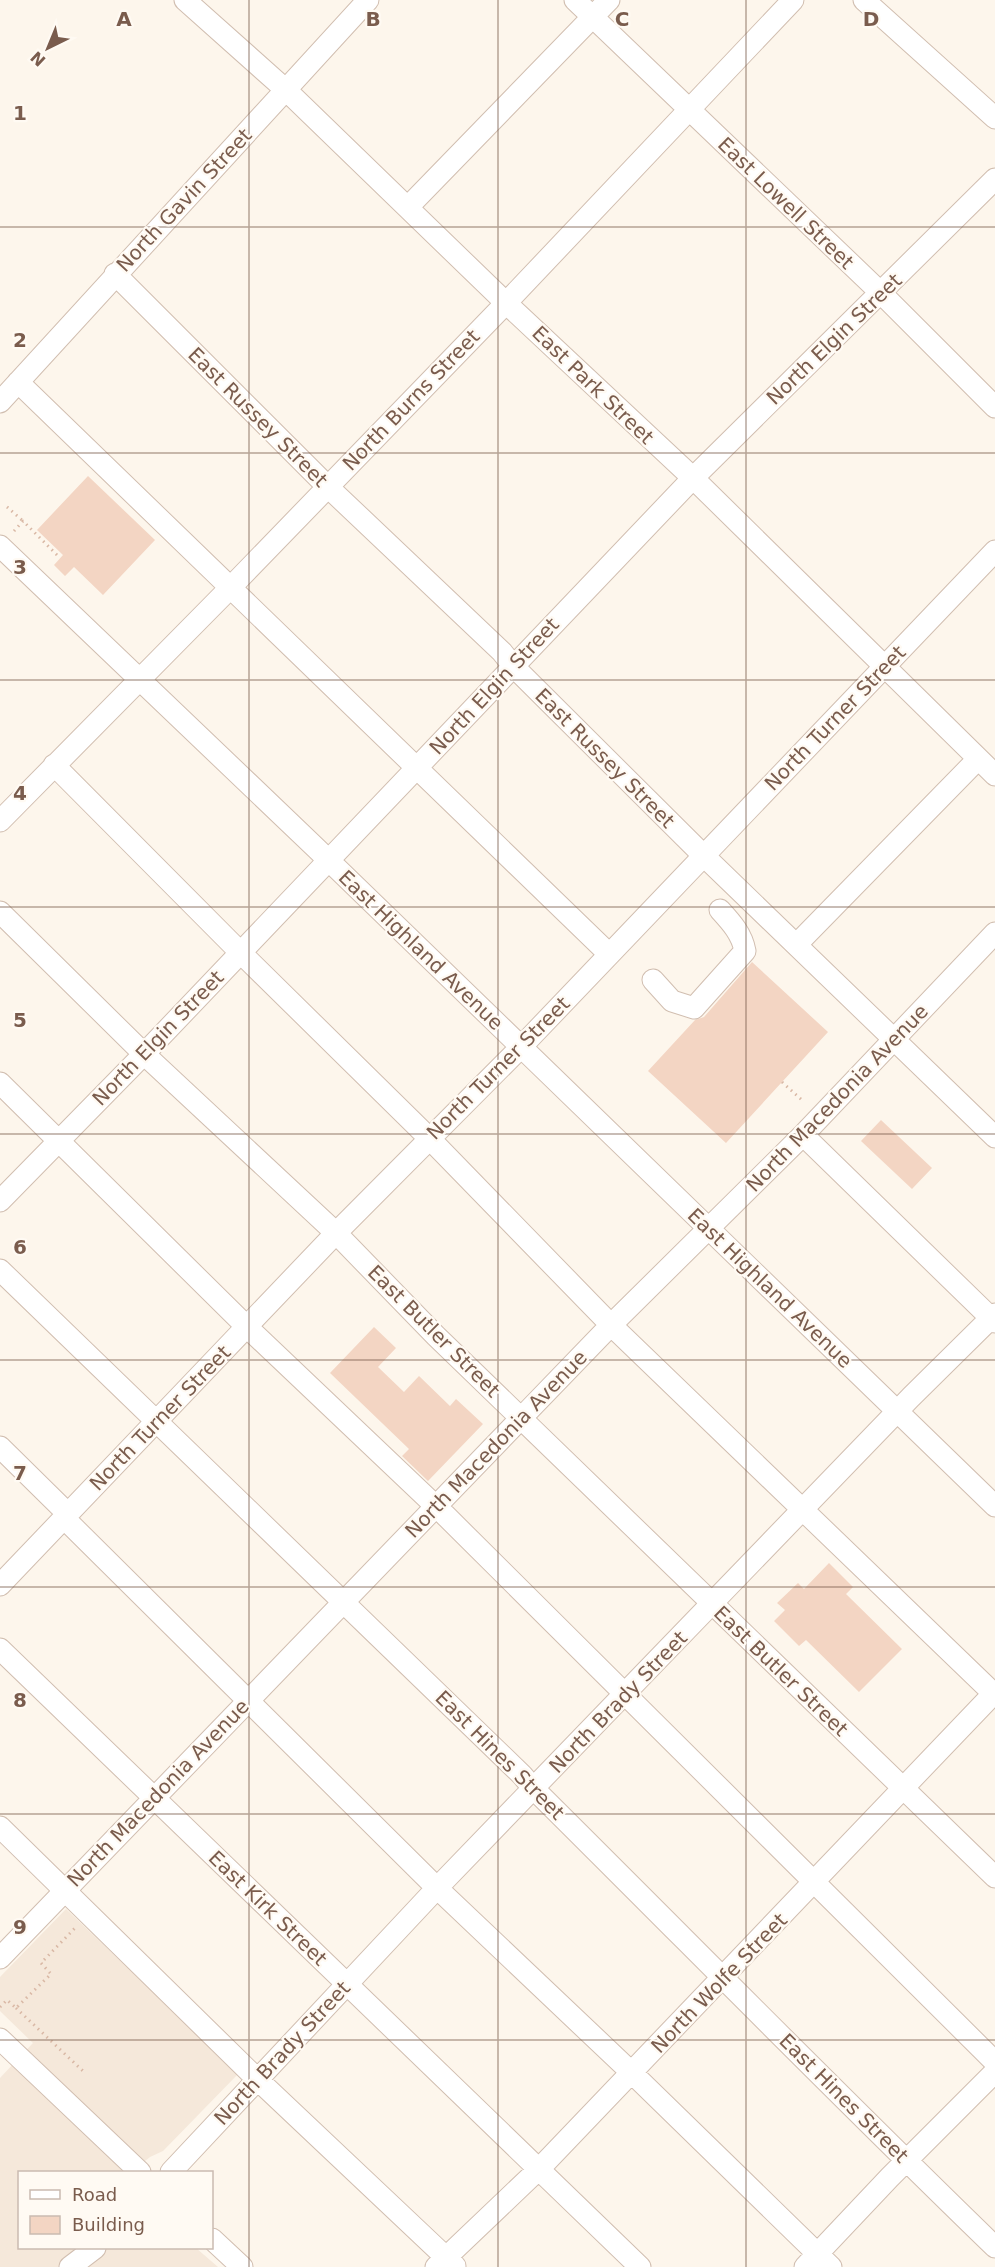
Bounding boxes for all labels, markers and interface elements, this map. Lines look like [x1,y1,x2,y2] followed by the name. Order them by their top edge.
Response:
[116,7,132,31] text: A
[365,7,381,31] text: B
[615,7,629,31] text: C
[863,7,879,31] text: D
[18,18,78,78] north arrow
[27,47,49,70] text: N
[13,101,27,125] text: 1
[111,123,257,277] street label: North Gavin Street
[713,132,859,274] street label: East Lowell Street
[761,268,907,410] street label: North Elgin Street
[527,321,659,449] street label: East Park Street
[337,324,485,476] street label: North Burns Street
[13,328,27,352] text: 2
[183,342,333,492] street label: East Russey Street
[13,555,27,579] text: 3
[424,612,564,759] street label: North Elgin Street
[760,640,911,796] street label: North Turner Street
[530,683,680,833] street label: East Russey Street
[13,781,27,805] text: 4
[334,865,508,1035] street label: East Highland Avenue
[87,965,229,1111] street label: North Elgin Street
[422,991,575,1144] street label: North Turner Street
[741,999,933,1197] street label: North Macedonia Avenue
[13,1008,27,1032] text: 5
[683,1203,857,1373] street label: East Highland Avenue
[13,1235,27,1259] text: 6
[363,1260,505,1402] street label: East Butler Street
[85,1340,236,1496] street label: North Turner Street
[400,1345,592,1543] street label: North Macedonia Avenue
[13,1461,27,1485] text: 7
[709,1601,853,1741] street label: East Butler Street
[544,1626,692,1778] street label: North Brady Street
[430,1685,570,1825] street label: East Hines Street
[13,1688,27,1712] text: 8
[62,1694,254,1892] street label: North Macedonia Avenue
[204,1845,332,1971] street label: East Kirk Street
[646,1908,792,2058] street label: North Wolfe Street
[13,1915,27,1939] text: 9
[209,1976,355,2130] street label: North Brady Street
[774,2028,914,2168] street label: East Hines Street
[18,2171,213,2249] legend
[72,2184,117,2205] text: Road
[72,2214,145,2235] text: Building

